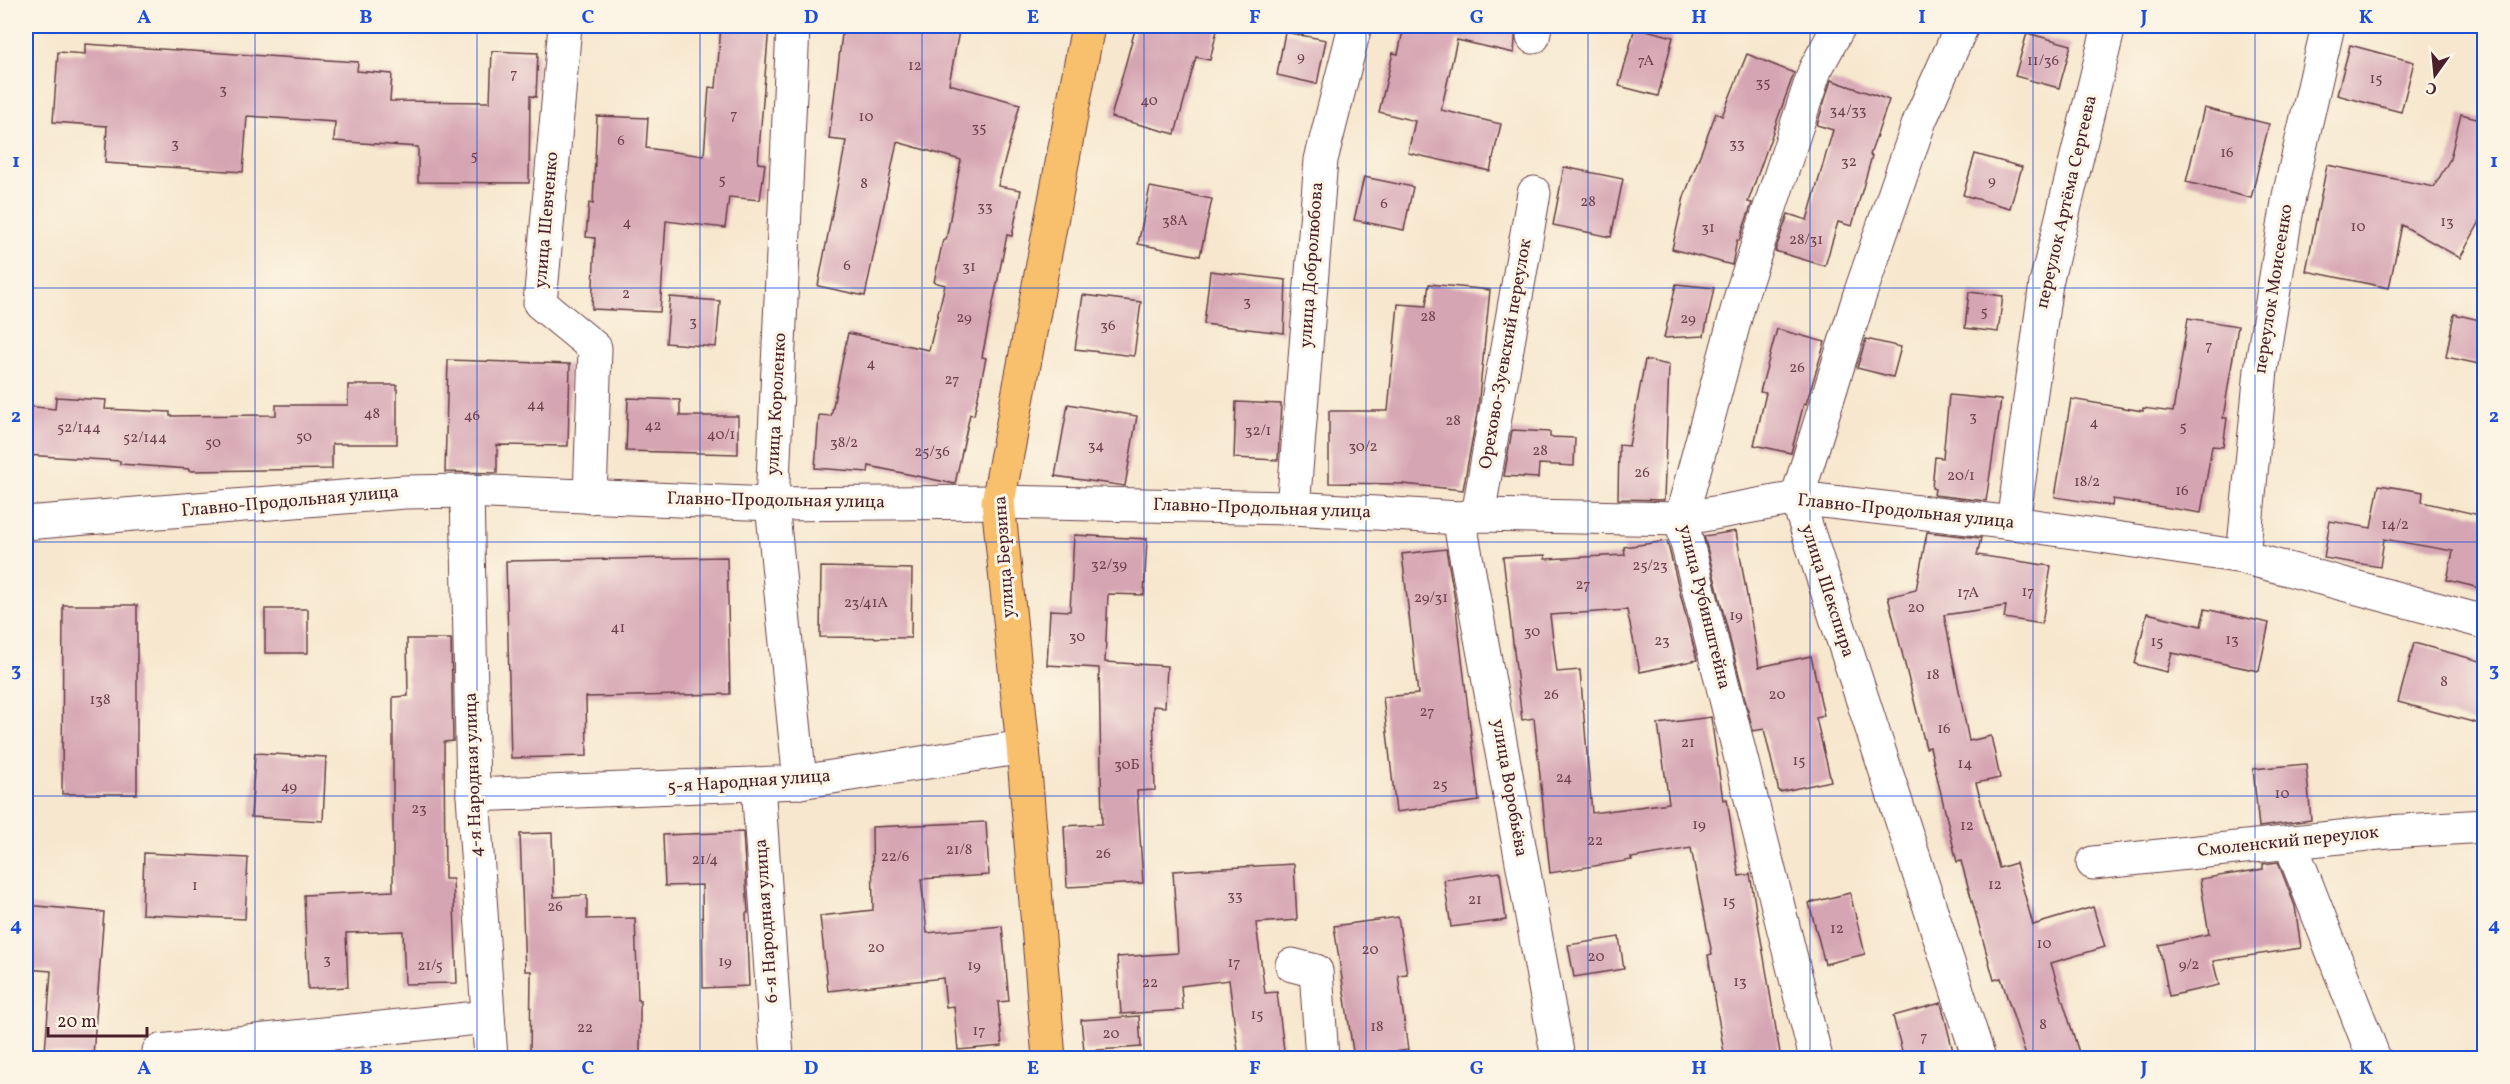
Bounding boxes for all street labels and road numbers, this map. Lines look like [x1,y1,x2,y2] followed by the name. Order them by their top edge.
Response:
[2030,93,2104,311] street label: переулок Артёма Сергеева
[529,151,565,289] street label: улица Шевченко
[1294,181,1330,349] street label: улица Добролюбова
[2248,202,2300,376] street label: переулок Моисеенко
[1473,237,1539,471] street label: Орехово-Зуевский переулок
[761,332,793,476] street label: улица Короленко
[180,480,400,524] street label: Главно-Продольная улица
[667,487,885,515] street label: Главно-Продольная улица
[1796,488,2016,536] street label: Главно-Продольная улица
[1153,493,1371,525] street label: Главно-Продольная улица
[988,495,1022,619] street label: улица Берзина
[1794,521,1860,661] street label: улица Шекспира
[1671,522,1737,692] street label: улица Рубинштейна
[459,692,489,858] street label: 4-я Народная улица
[1485,717,1533,859] street label: улица Воробьёва
[666,764,832,800] street label: 5-я Народная улица
[2196,820,2380,864] street label: Смоленский переулок
[749,838,785,1004] street label: 6-я Народная улица

